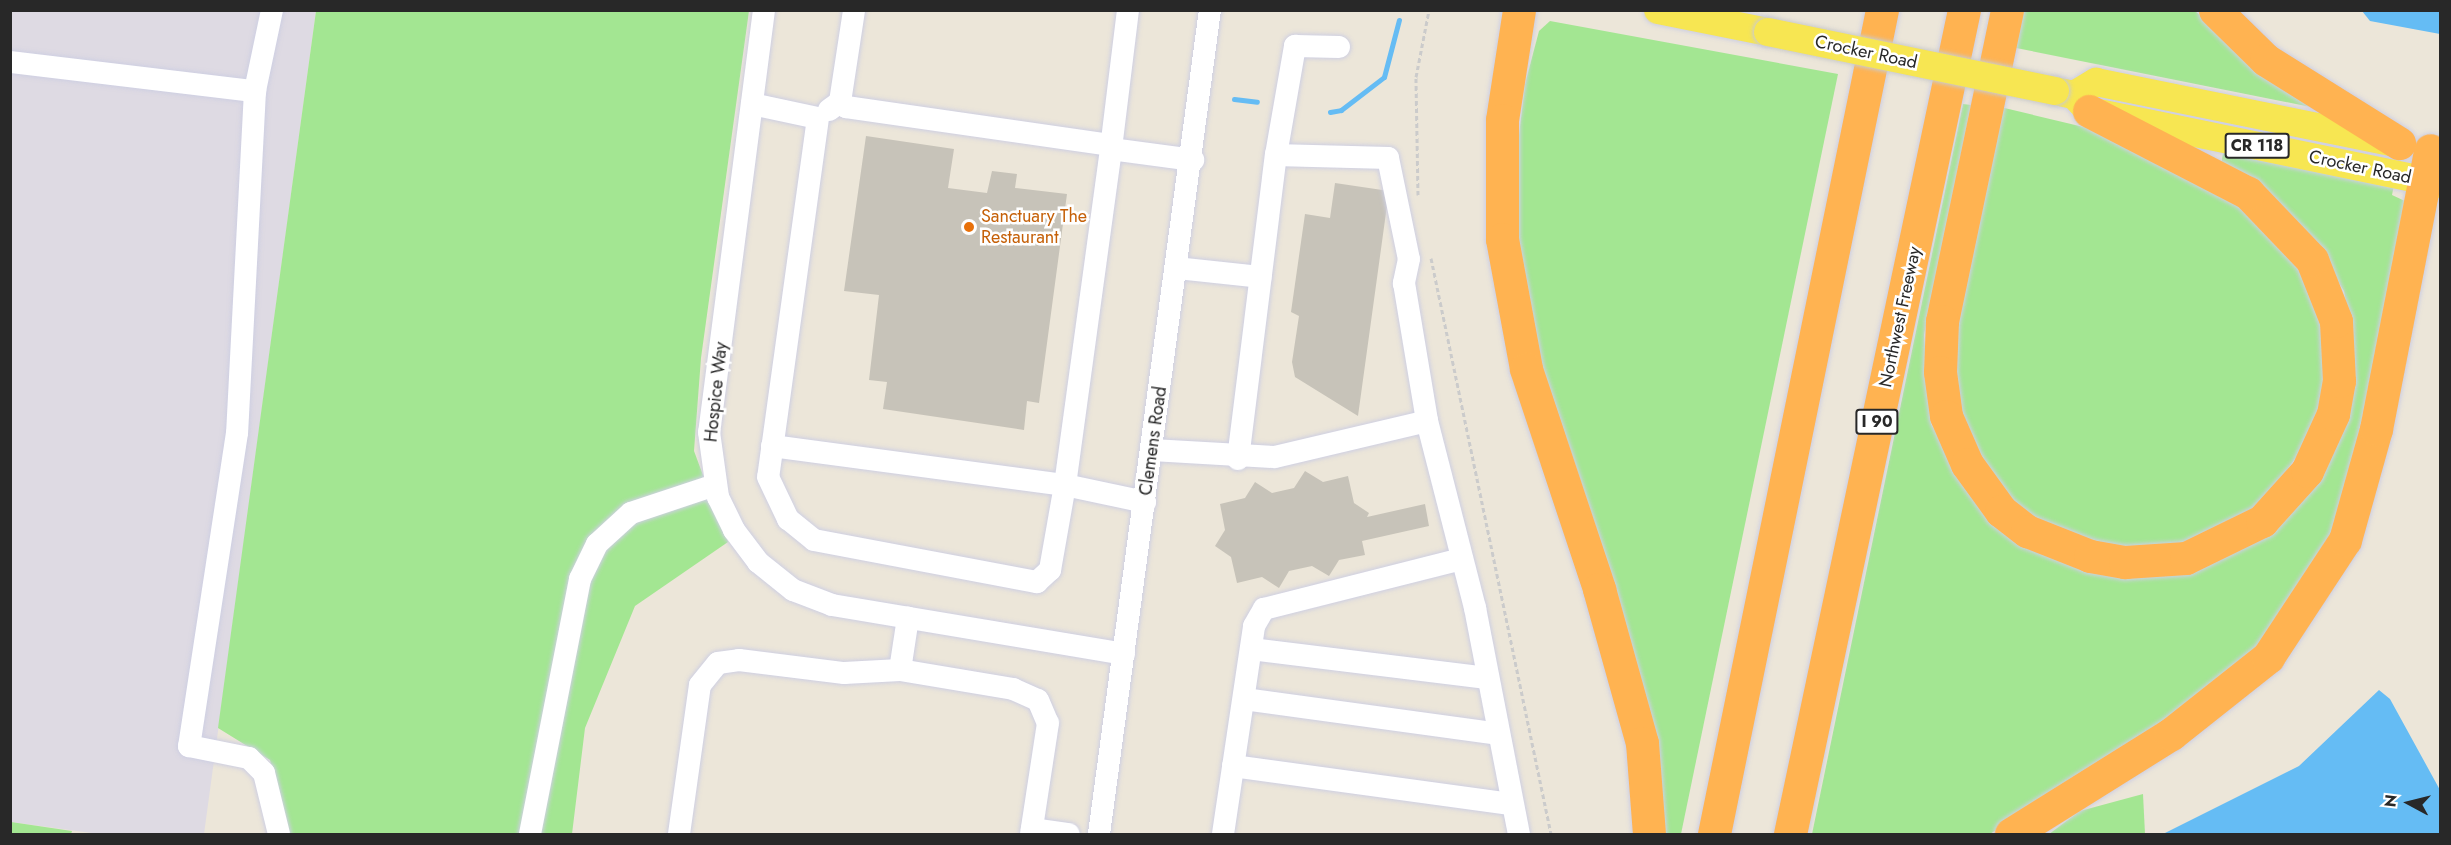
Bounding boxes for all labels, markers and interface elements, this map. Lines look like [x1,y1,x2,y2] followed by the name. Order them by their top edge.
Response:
[1813,31,1919,73] street label: Crocker Road
[2224,133,2290,159] road number: CR 118
[2307,146,2413,188] street label: Crocker Road
[981,206,1087,248] place label: Sanctuary The Restaurant
[962,220,976,234] marker: Sanctuary The Restaurant
[1875,245,1925,389] street label: Northwest Freeway
[700,341,732,443] street label: Hospice Way
[1135,385,1171,497] street label: Clemens Road
[1854,409,1900,435] road number: I 90
[2379,773,2439,833] north arrow
[2378,793,2403,808] text: N

